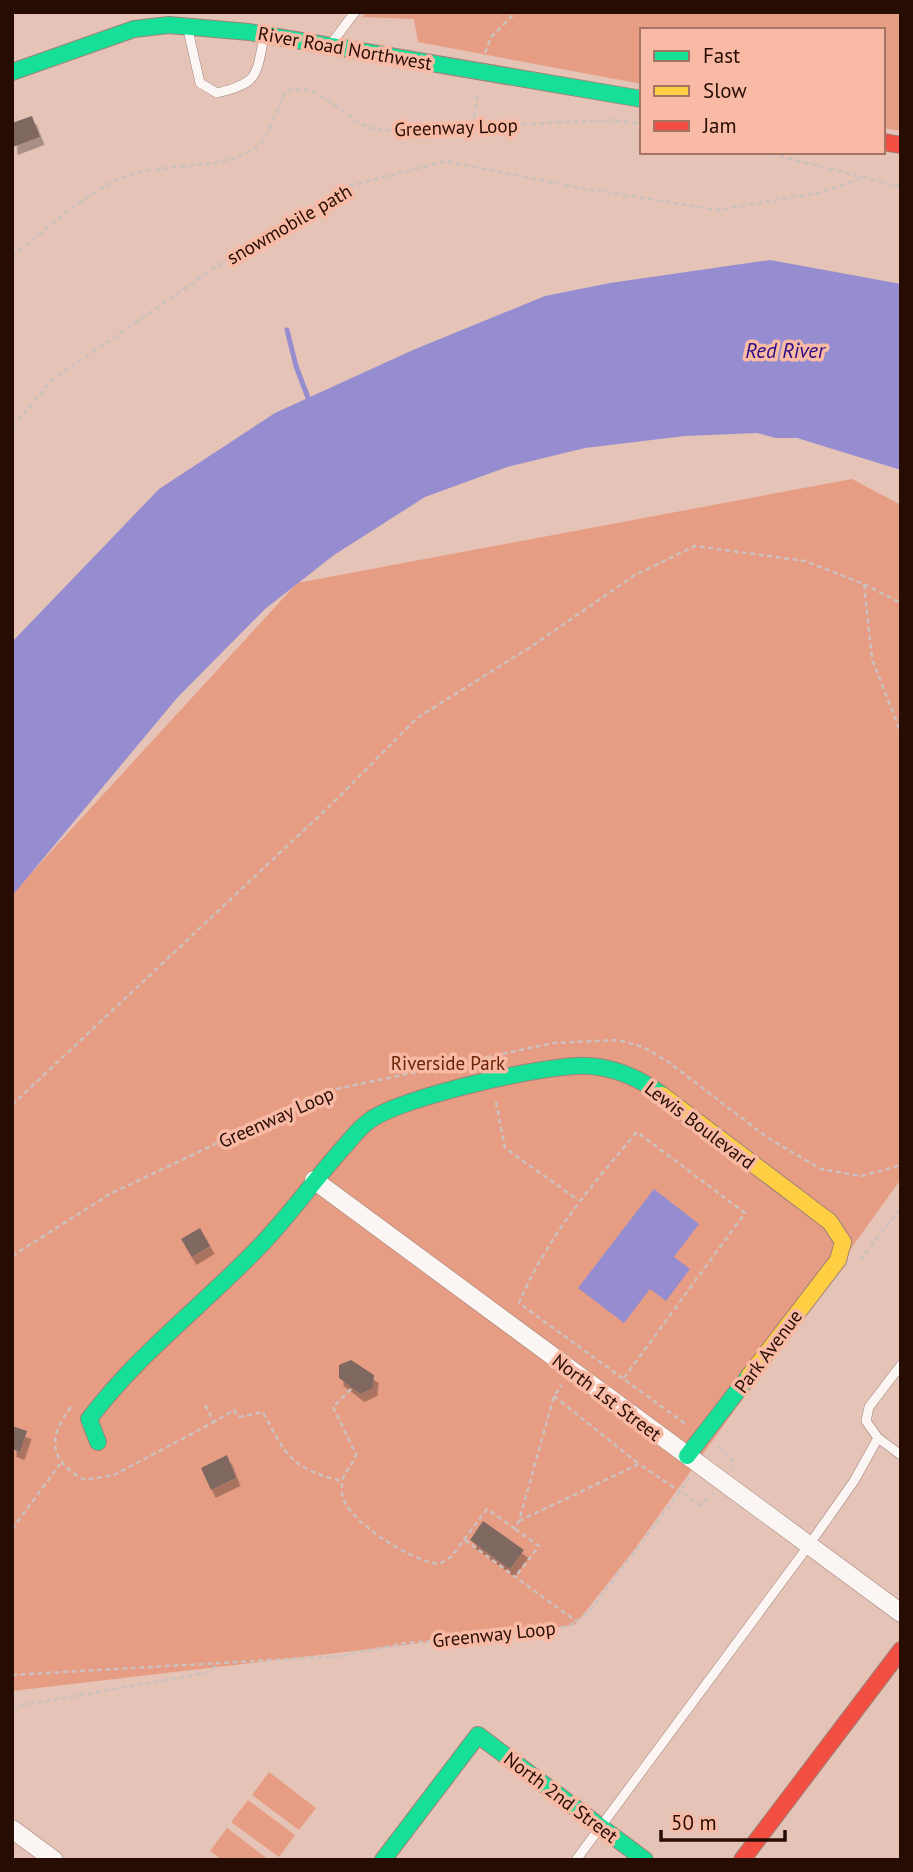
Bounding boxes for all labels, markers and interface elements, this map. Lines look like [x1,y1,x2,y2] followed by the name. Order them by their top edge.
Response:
[256,21,435,75] street label: River Road Northwest
[640,28,885,154] legend
[703,42,740,69] text: Fast
[703,77,747,104] text: Slow
[702,112,737,139] text: Jam
[394,113,518,141] street label: Greenway Loop
[222,179,356,269] street label: snowmobile path
[745,337,827,364] water label: Red River
[391,1051,505,1075] park label: Riverside Park
[640,1076,760,1174] street label: Lewis Boulevard
[215,1081,337,1153] street label: Greenway Loop
[729,1305,807,1397] street label: Park Avenue
[548,1348,667,1446] street label: North 1st Street
[431,1616,557,1652] street label: Greenway Loop
[499,1746,623,1848] street label: North 2nd Street
[661,1798,785,1842] scale bar
[671,1809,717,1836] text: 50 m

